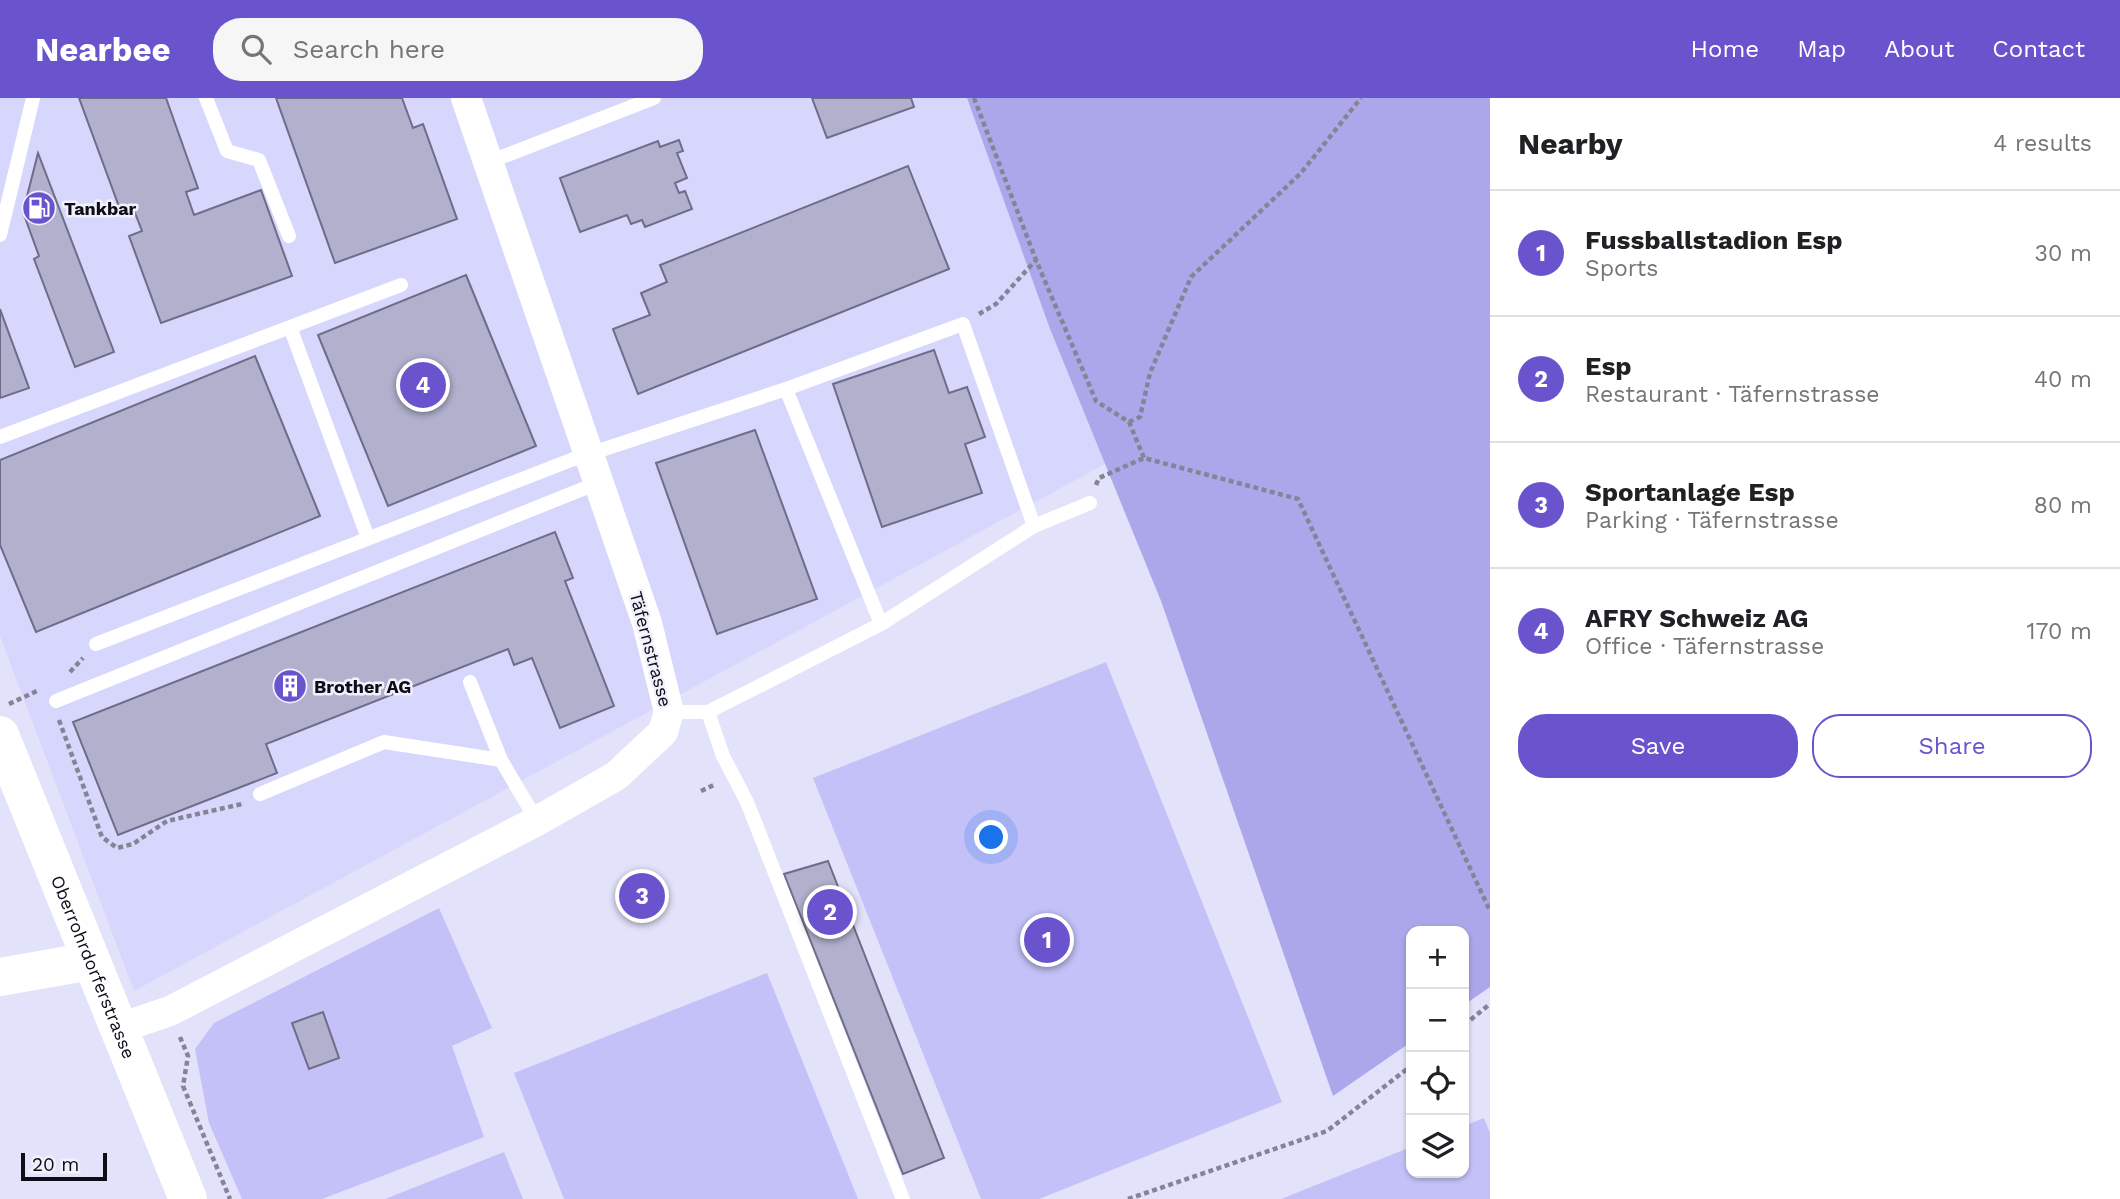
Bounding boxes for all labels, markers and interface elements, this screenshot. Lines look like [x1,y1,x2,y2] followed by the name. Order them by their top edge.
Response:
[213,18,703,81] search box
[35,30,171,69] text: Nearbee
[237,30,275,68] icon: search
[293,34,445,64] text: Search here
[1691,35,1759,63] text: Home
[1797,35,1846,63] text: Map
[1884,35,1954,63] text: About
[1992,35,2085,63] text: Contact
[1518,126,1623,161] text: Nearby
[1993,130,2092,157] text: 4 results
[20,189,58,227] fuel station icon: Tankbar
[64,198,137,219] place label: Tankbar
[1585,225,1842,255] text: Fussballstadion Esp
[1536,240,1546,267] text: 1
[2035,240,2092,267] text: 30 m
[1585,255,1658,282] text: Sports
[1585,351,1632,381] text: Esp
[400,359,446,411] pin: 4
[1534,366,1548,393] text: 2
[2034,366,2092,393] text: 40 m
[1585,381,1880,408] text: Restaurant · Täfernstrasse
[1585,477,1795,507] text: Sportanlage Esp
[1534,492,1548,519] text: 3
[2034,492,2092,519] text: 80 m
[1585,507,1839,534] text: Parking · Täfernstrasse
[626,589,676,709] street label: Täfernstrasse
[1585,603,1808,633] text: AFRY Schweiz AG
[1534,618,1548,645] text: 4
[2027,618,2092,645] text: 170 m
[1585,633,1824,660] text: Office · Täfernstrasse
[271,667,309,705] building icon: Brother AG
[314,676,411,697] place label: Brother AG
[1518,714,1798,778] button: Save
[1812,714,2092,778] button: Share
[974,820,1008,854] your location
[619,870,665,922] pin: 3
[47,872,140,1061] street label: Oberrohrdorferstrasse
[807,886,853,938] pin: 2
[1024,914,1070,966] pin: 1
[1406,926,1469,1178] map controls
[1406,926,1469,989] button: +
[1406,989,1469,1052] button: −
[1406,1052,1469,1115] button: locate
[1406,1115,1469,1178] button: layers
[21,1150,107,1182] scale bar
[32,1153,79,1176] text: 20 m

